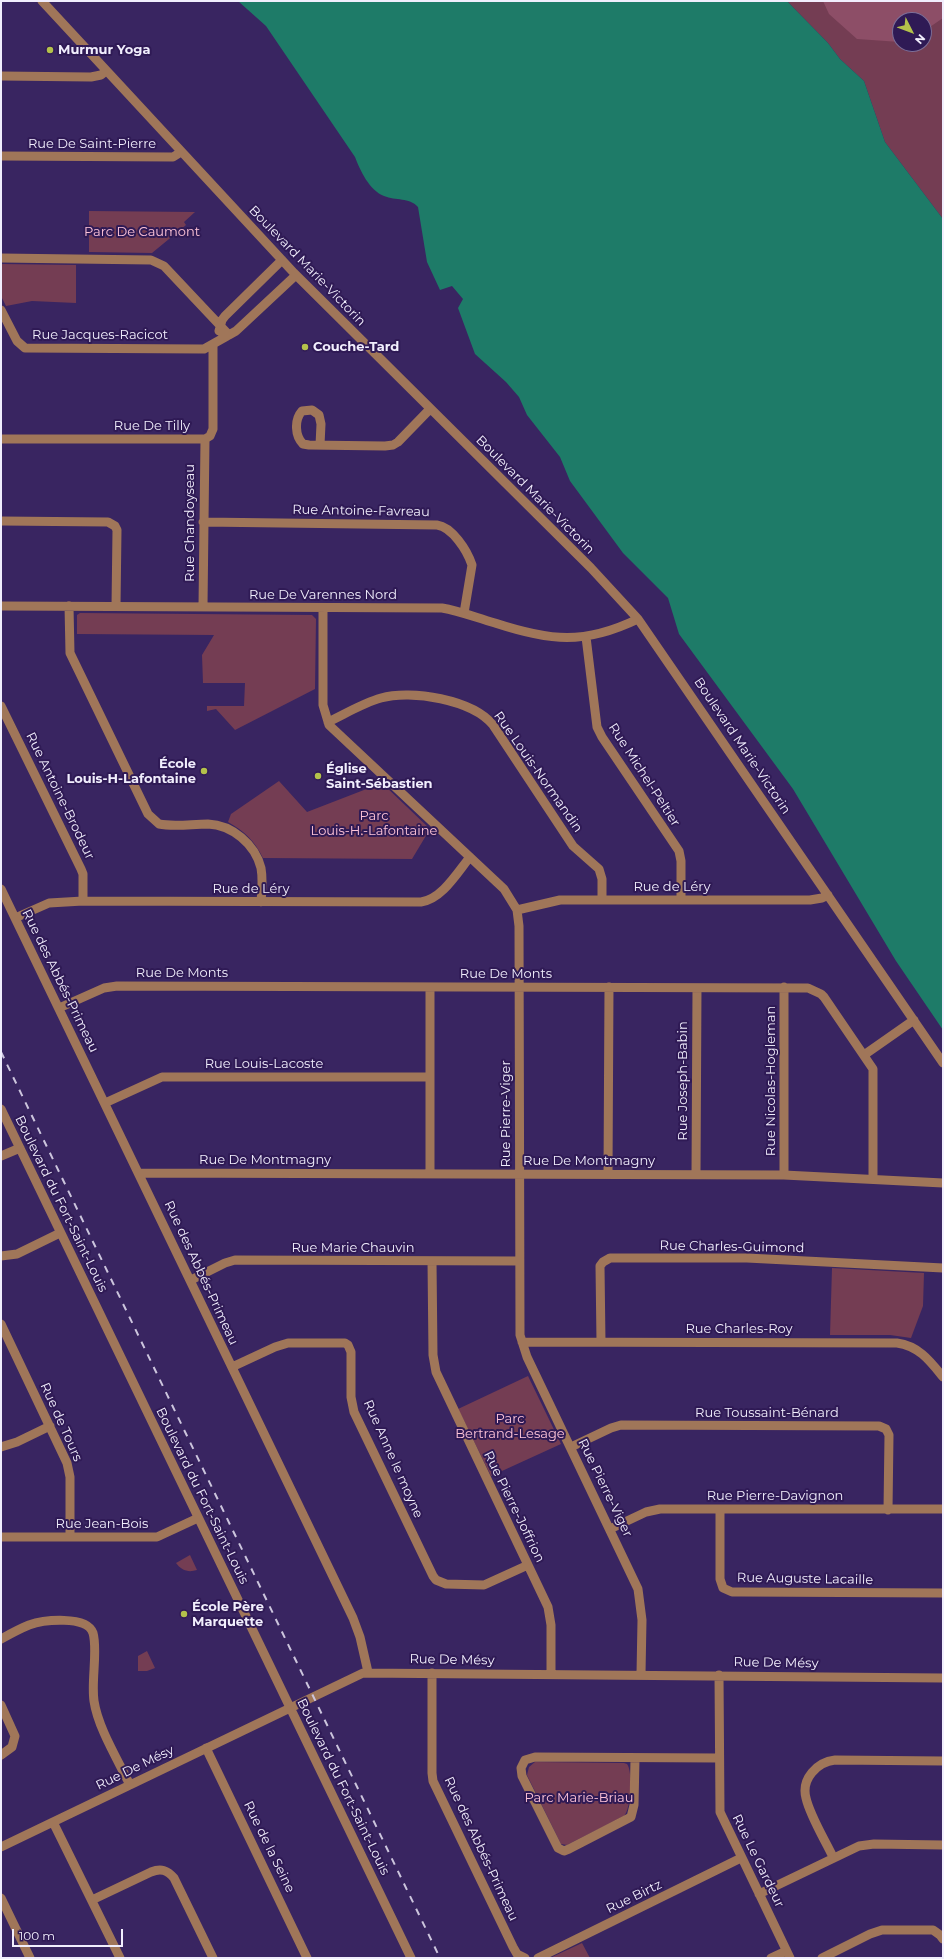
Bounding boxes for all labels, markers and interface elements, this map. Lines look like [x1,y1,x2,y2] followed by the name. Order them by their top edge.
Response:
[892,12,932,52] north arrow
[912,31,928,47] text: N
[58,42,150,58] place label: Murmur Yoga
[45,45,55,55] marker: Murmur Yoga
[28,136,156,152] street label: Rue De Saint-Pierre
[245,203,369,329] street label: Boulevard Marie-Victorin
[84,224,200,240] park label: Parc De Caumont
[32,327,168,343] street label: Rue Jacques-Racicot
[313,339,399,355] place label: Couche-Tard
[300,342,310,352] marker: Couche-Tard
[114,418,190,434] street label: Rue De Tilly
[472,432,598,558] street label: Boulevard Marie-Victorin
[182,464,198,582] street label: Rue Chandoyseau
[292,502,430,520] street label: Rue Antoine-Favreau
[249,587,397,603] street label: Rue De Varennes Nord
[690,675,794,817] street label: Boulevard Marie-Victorin
[490,709,586,835] street label: Rue Louis-Normandin
[605,720,683,830] street label: Rue Michel-Peltier
[22,730,98,862] street label: Rue Antoine-Brodeur
[66,756,196,787] place label: École Louis-H-Lafontaine
[326,761,433,792] place label: Église Saint-Sébastien
[199,766,209,776] marker: École Louis-H-Lafontaine
[313,771,323,781] marker: Église Saint-Sébastien
[311,808,437,839] park label: Parc Louis-H.-Lafontaine
[633,879,711,895] street label: Rue de Léry
[212,881,290,897] street label: Rue de Léry
[18,907,102,1055] street label: Rue des Abbés-Primeau
[136,965,228,981] street label: Rue De Monts
[460,966,552,982] street label: Rue De Monts
[763,1006,779,1156] street label: Rue Nicolas-Hogleman
[675,1021,691,1141] street label: Rue Joseph-Babin
[205,1056,323,1072] street label: Rue Louis-Lacoste
[498,1060,514,1168] street label: Rue Pierre-Viger
[11,1113,111,1295] street label: Boulevard du Fort-Saint-Louis
[199,1152,331,1168] street label: Rue De Montmagny
[523,1153,655,1169] street label: Rue De Montmagny
[161,1198,241,1348] street label: Rue des Abbés-Primeau
[659,1238,805,1256] street label: Rue Charles-Guimond
[291,1240,415,1256] street label: Rue Marie Chauvin
[685,1321,793,1337] street label: Rue Charles-Roy
[37,1380,85,1464] street label: Rue de Tours
[360,1397,426,1521] street label: Rue Anne le moyne
[152,1405,252,1587] street label: Boulevard du Fort-Saint-Louis
[695,1405,839,1421] street label: Rue Toussaint-Bénard
[455,1411,565,1442] park label: Parc Bertrand-Lesage
[574,1436,636,1540] street label: Rue Pierre-Viger
[480,1449,548,1565] street label: Rue Pierre-Joffrion
[707,1488,843,1504] street label: Rue Pierre-Davignon
[56,1516,148,1532] street label: Rue Jean-Bois
[737,1570,873,1588] street label: Rue Auguste Lacaille
[192,1599,264,1630] place label: École Père Marquette
[179,1609,189,1619] marker: École Père Marquette
[409,1651,495,1669] street label: Rue De Mésy
[733,1654,819,1672] street label: Rue De Mésy
[293,1696,393,1878] street label: Boulevard du Fort-Saint-Louis
[93,1742,177,1794] street label: Rue De Mésy
[441,1774,521,1924] street label: Rue des Abbés-Primeau
[524,1790,634,1806] park label: Parc Marie-Briau
[240,1799,298,1895] street label: Rue de la Seine
[729,1812,787,1910] street label: Rue Le Gardeur
[604,1877,664,1917] street label: Rue Birtz
[14,1921,125,1947] scale bar
[19,1928,55,1943] text: 100 m

